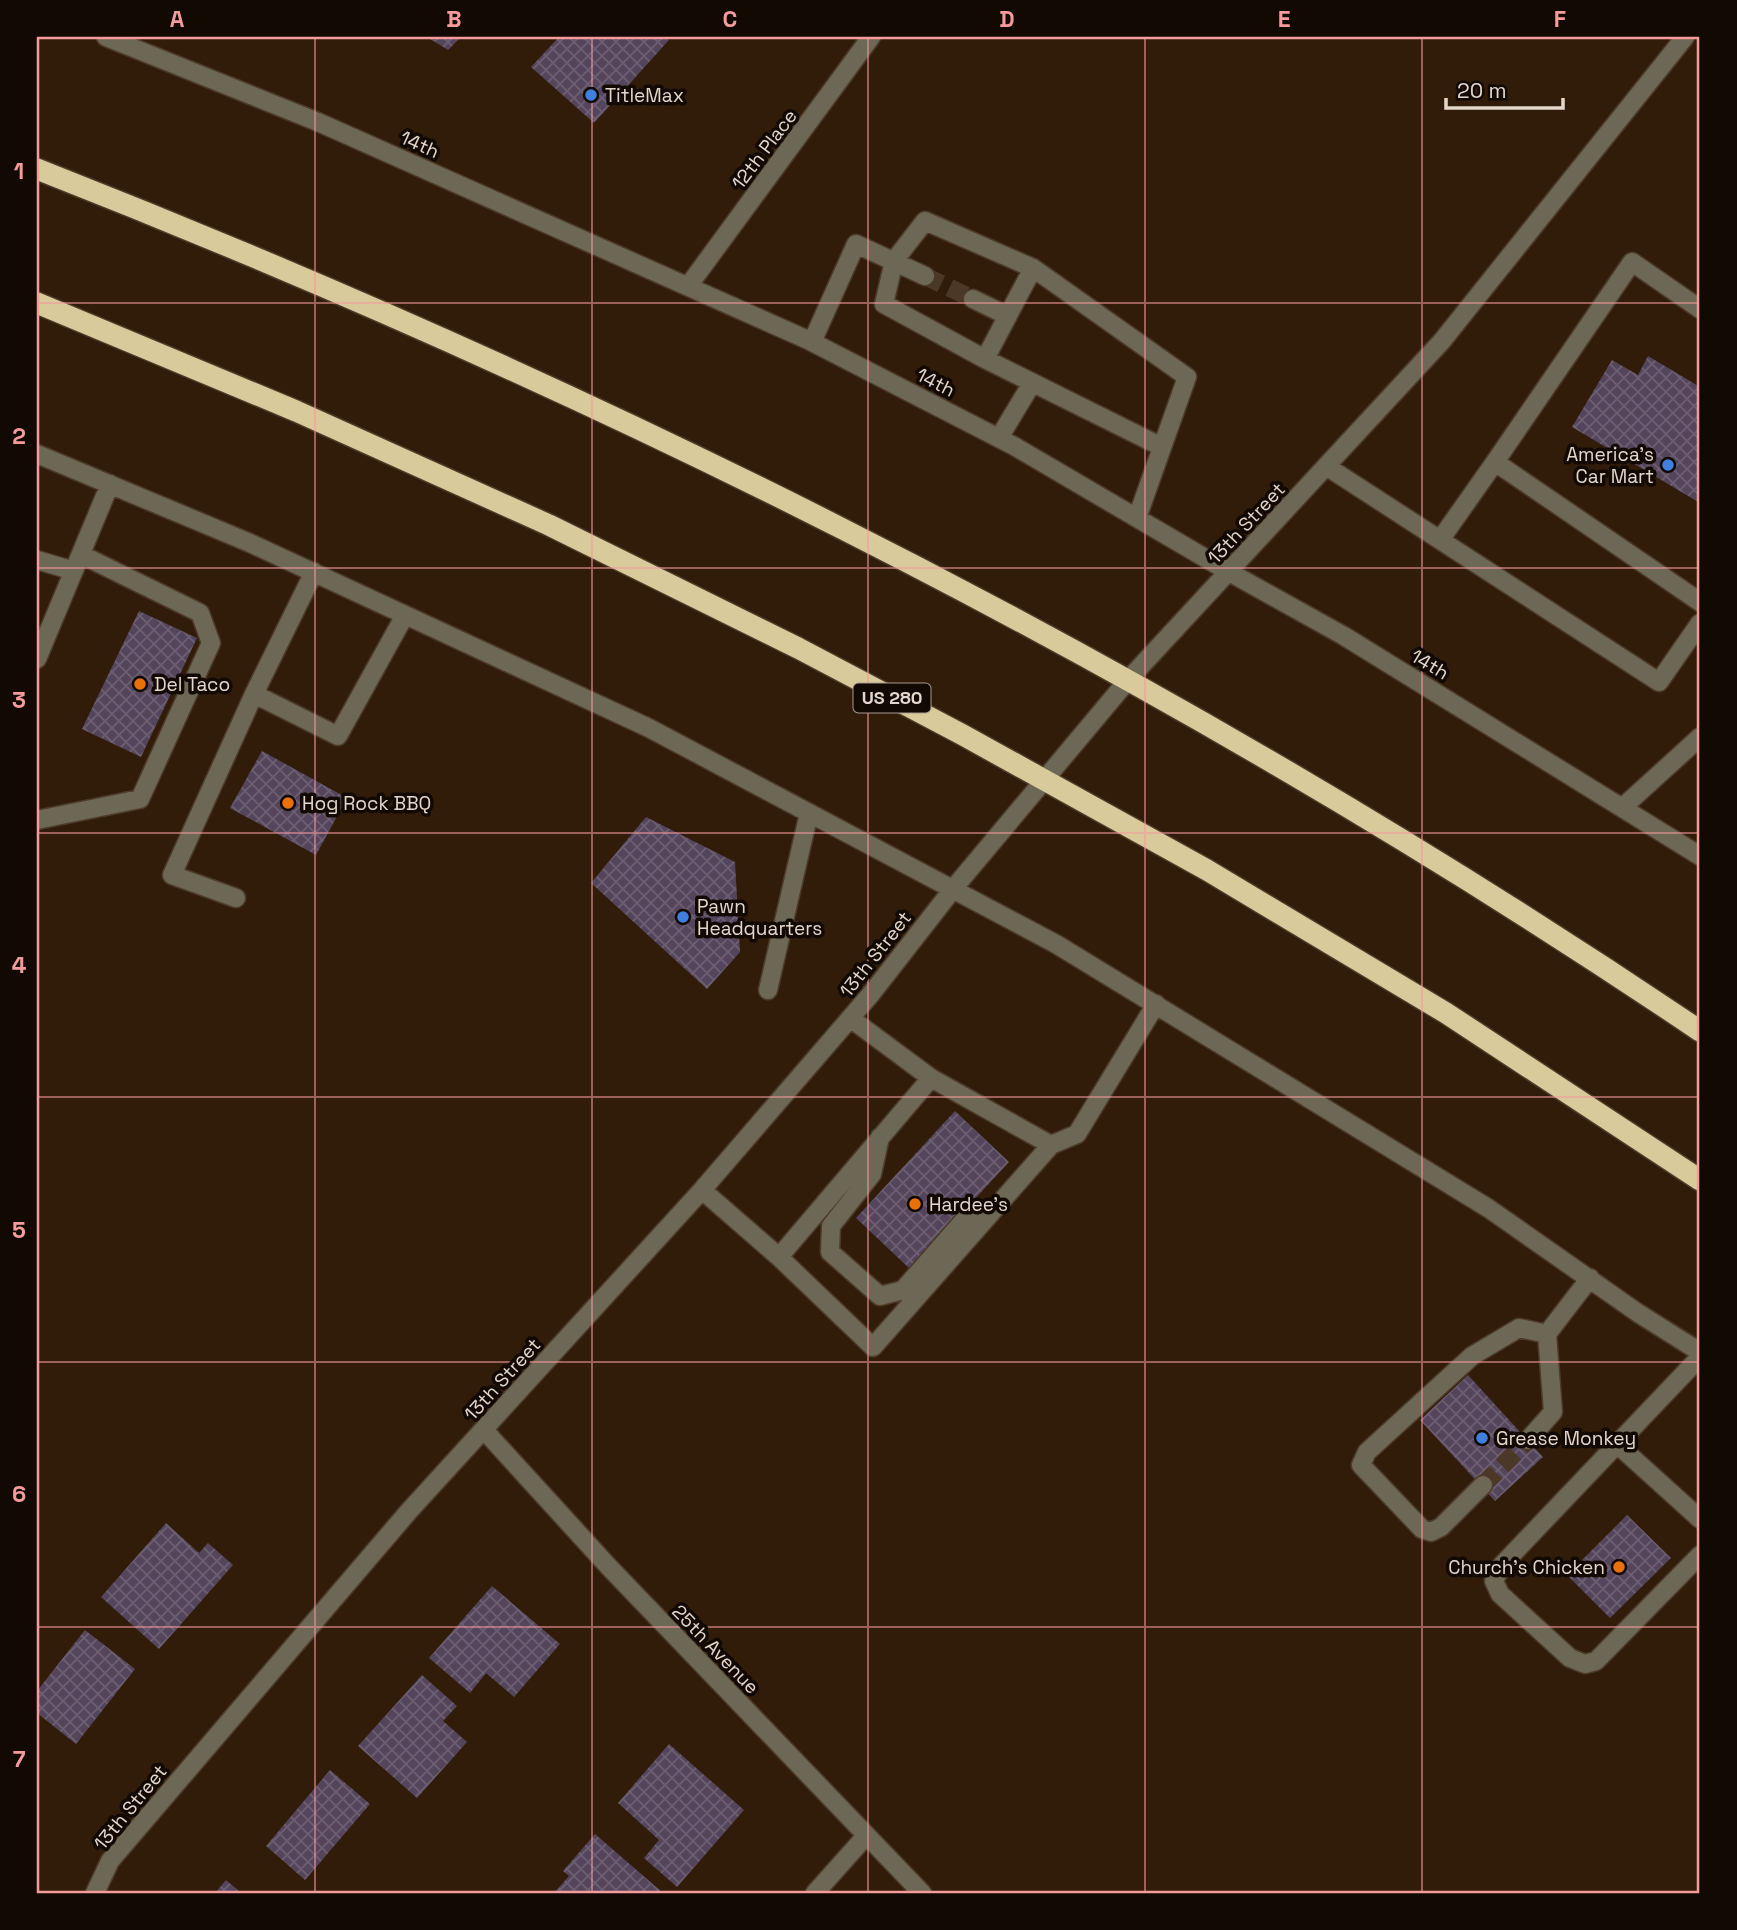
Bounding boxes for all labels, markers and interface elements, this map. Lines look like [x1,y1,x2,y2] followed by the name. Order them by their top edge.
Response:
[170,4,185,34] text: A
[446,4,462,34] text: B
[723,4,737,34] text: C
[999,4,1015,34] text: D
[1278,4,1290,34] text: E
[1554,4,1566,34] text: F
[1446,66,1564,110] scale bar
[1457,77,1507,104] text: 20 m
[605,83,684,108] place label: TitleMax
[583,87,599,103] marker: TitleMax
[726,104,803,194] street label: 12th Place
[396,125,443,164] street label: 14th
[14,156,24,186] text: 1
[912,362,959,403] street label: 14th
[12,421,26,451] text: 2
[1566,442,1654,489] place label: America's Car Mart
[1660,457,1676,473] marker: America's Car Mart
[1202,477,1291,569] street label: 13th Street
[1406,643,1453,686] street label: 14th
[154,672,230,697] place label: Del Taco
[132,676,148,692] marker: Del Taco
[854,684,931,712] road number: US 280
[12,685,26,715] text: 3
[302,791,431,816] place label: Hog Rock BBQ
[280,795,296,811] marker: Hog Rock BBQ
[697,894,822,941] place label: Pawn Headquarters
[834,906,917,1002] street label: 13th Street
[675,909,691,925] marker: Pawn Headquarters
[12,950,27,980] text: 4
[929,1192,1008,1217] place label: Hardee's
[907,1196,923,1212] marker: Hardee's
[12,1215,26,1245] text: 5
[459,1333,546,1426] street label: 13th Street
[1496,1426,1636,1451] place label: Grease Monkey
[1474,1430,1490,1446] marker: Grease Monkey
[12,1479,26,1509] text: 6
[1448,1555,1605,1580] place label: Church's Chicken
[1611,1559,1627,1575] marker: Church's Chicken
[667,1599,765,1699] street label: 25th Avenue
[13,1744,26,1774] text: 7
[88,1760,172,1855] street label: 13th Street

